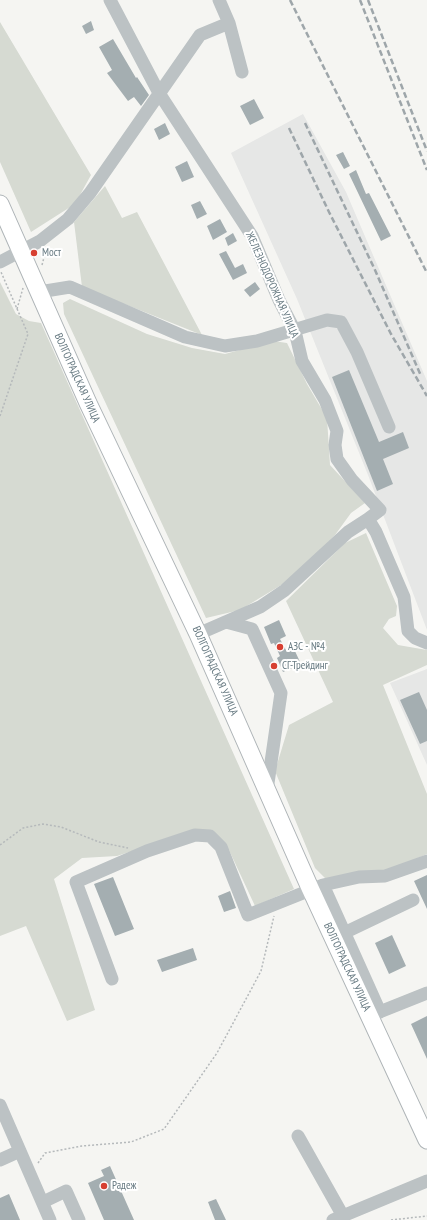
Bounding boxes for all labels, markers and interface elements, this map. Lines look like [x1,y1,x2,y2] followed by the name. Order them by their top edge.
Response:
[243,230,301,340] street label: ЖЕЛЕЗНОДОРОЖНАЯ УЛИЦА
[42,246,61,260] place label: Мост
[29,248,39,258] marker: Мост
[51,331,103,425] street label: ВОЛГОГРАДСКАЯ УЛИЦА
[189,624,241,718] street label: ВОЛГОГРАДСКАЯ УЛИЦА
[288,640,325,654] place label: АЗС - №4
[275,642,285,652] marker: АЗС - №4
[282,659,328,673] place label: СГ-Трейдинг
[269,661,279,671] marker: СГ-Трейдинг
[321,921,373,1013] street label: ВОЛГОГРАДСКАЯ УЛИЦА
[112,1179,136,1193] place label: Радеж
[99,1181,109,1191] marker: Радеж

